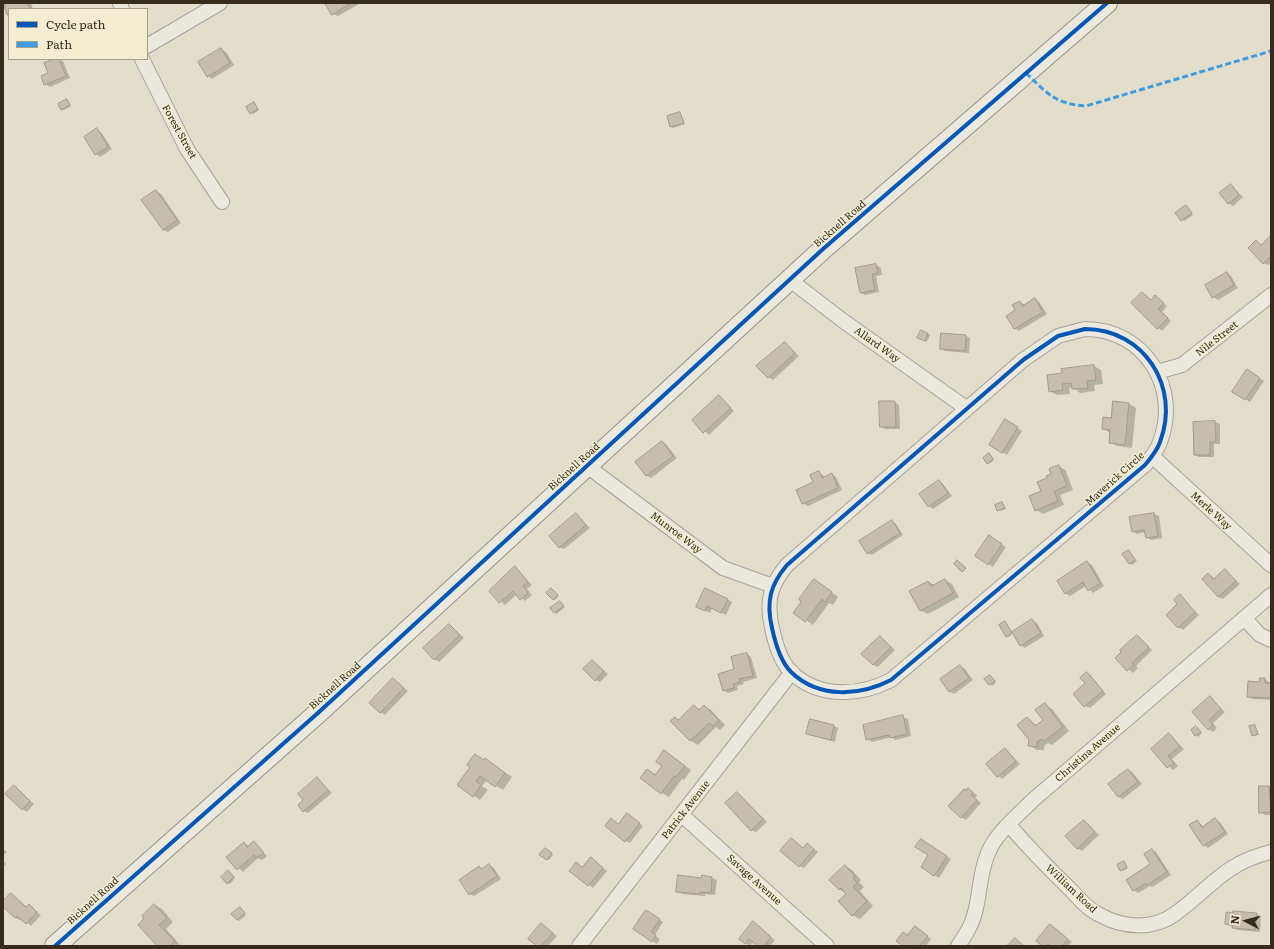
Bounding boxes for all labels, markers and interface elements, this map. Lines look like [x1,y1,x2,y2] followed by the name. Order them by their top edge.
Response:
[8,8,148,60] legend
[46,15,106,33] text: Cycle path
[46,35,72,53] text: Path
[159,103,199,161] street label: Forest Street
[811,198,869,250] street label: Bicknell Road
[1193,319,1241,359] street label: Nile Street
[852,325,902,365] street label: Allard Way
[546,441,602,493] street label: Bicknell Road
[1083,449,1147,509] street label: Maverick Circle
[1188,489,1234,533] street label: Merle Way
[648,510,704,556] street label: Munroe Way
[307,660,363,712] street label: Bicknell Road
[1053,721,1123,785] street label: Christina Avenue
[659,778,713,842] street label: Patrick Avenue
[724,852,784,908] street label: Savage Avenue
[1043,862,1099,916] street label: William Road
[65,875,121,927] street label: Bicknell Road
[1226,901,1266,941] north arrow
[1226,914,1243,925] text: N

